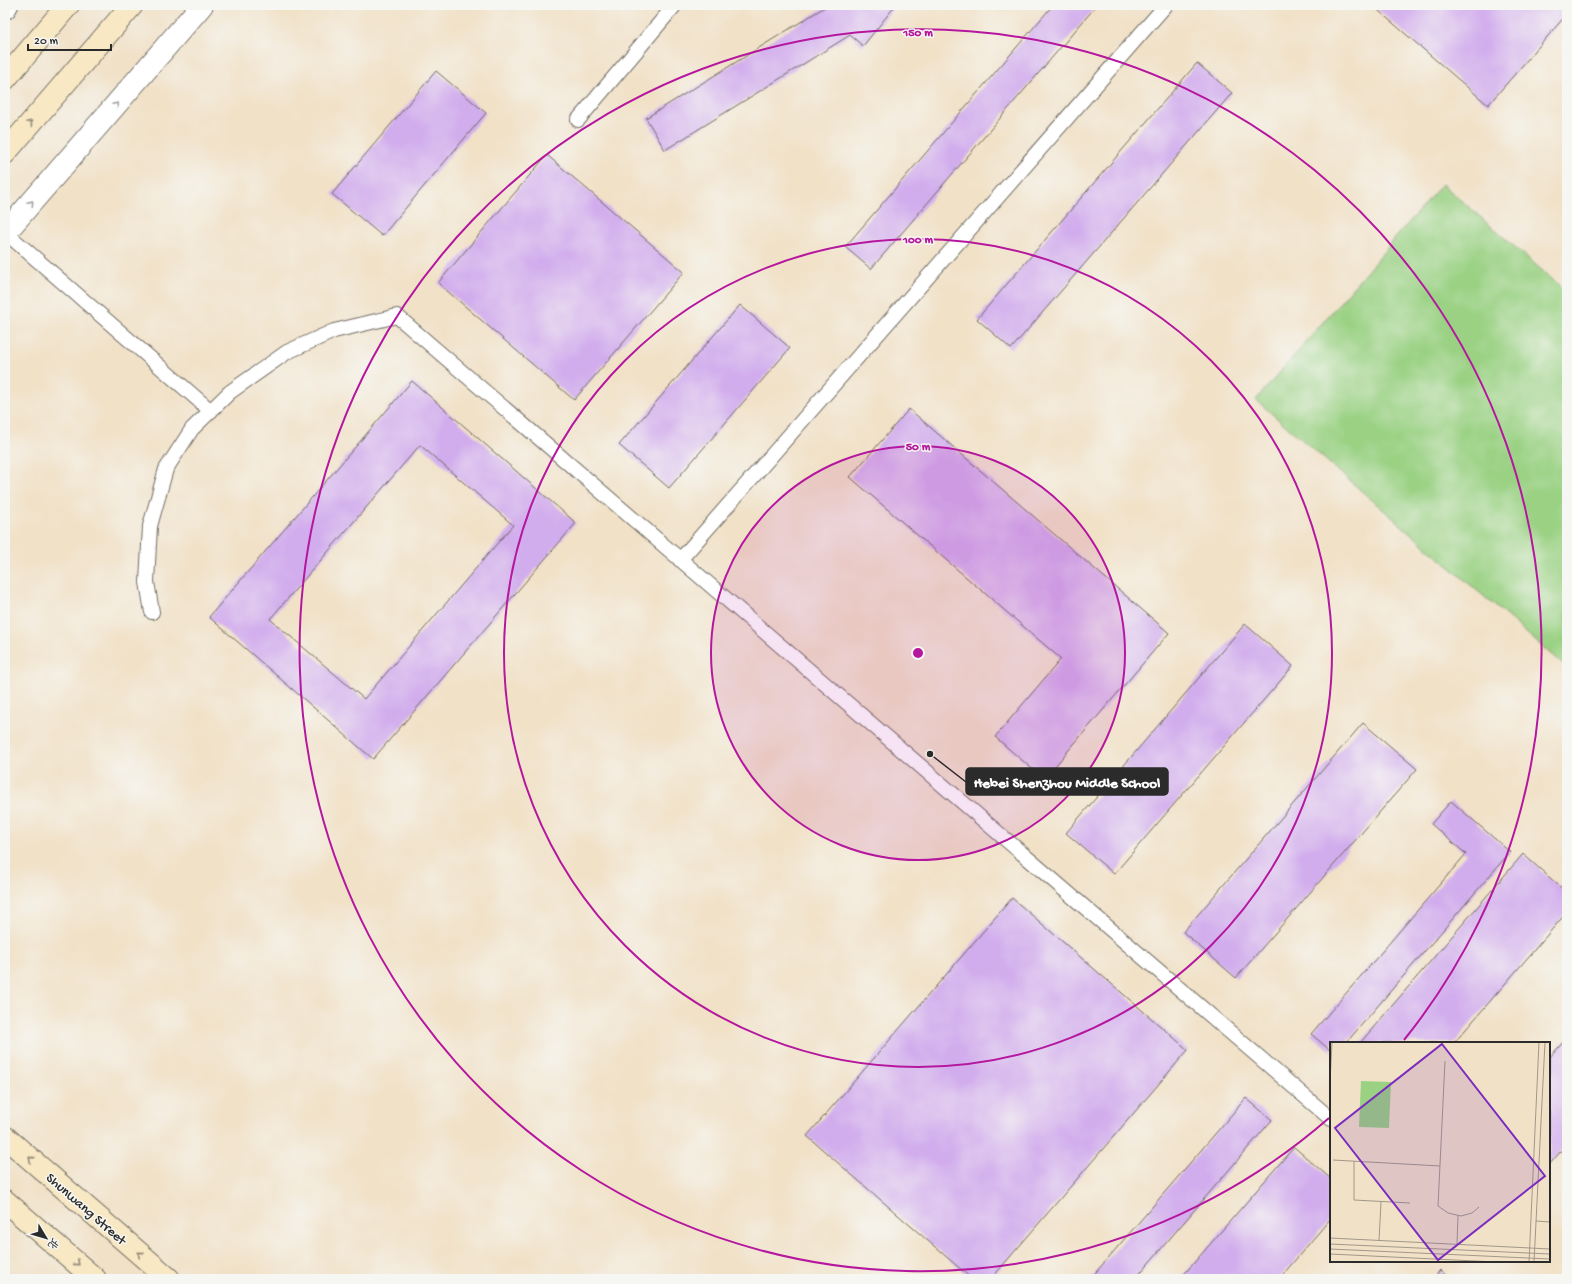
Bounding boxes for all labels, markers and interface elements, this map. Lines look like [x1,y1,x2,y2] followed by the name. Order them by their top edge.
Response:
[28,26,111,52] scale bar
[902,27,933,41] text: 150 m
[34,35,59,49] text: 20 m
[111,102,118,110] one-way arrow
[26,121,33,128] one-way arrow
[26,201,33,208] one-way arrow
[902,234,933,248] text: 100 m
[906,441,931,455] text: 50 m
[911,646,925,660] centre of rings
[966,768,1168,795] callout: Hebei Shenzhou Middle School
[974,775,1161,793] text: Hebei Shenzhou Middle School
[1330,1042,1550,1262] inset map
[28,1157,35,1164] one-way arrow
[42,1170,130,1250] street label: Shunwang Street
[26,1218,66,1258] north arrow
[44,1235,60,1251] text: 北
[137,1251,144,1258] one-way arrow
[72,1258,80,1266] one-way arrow

